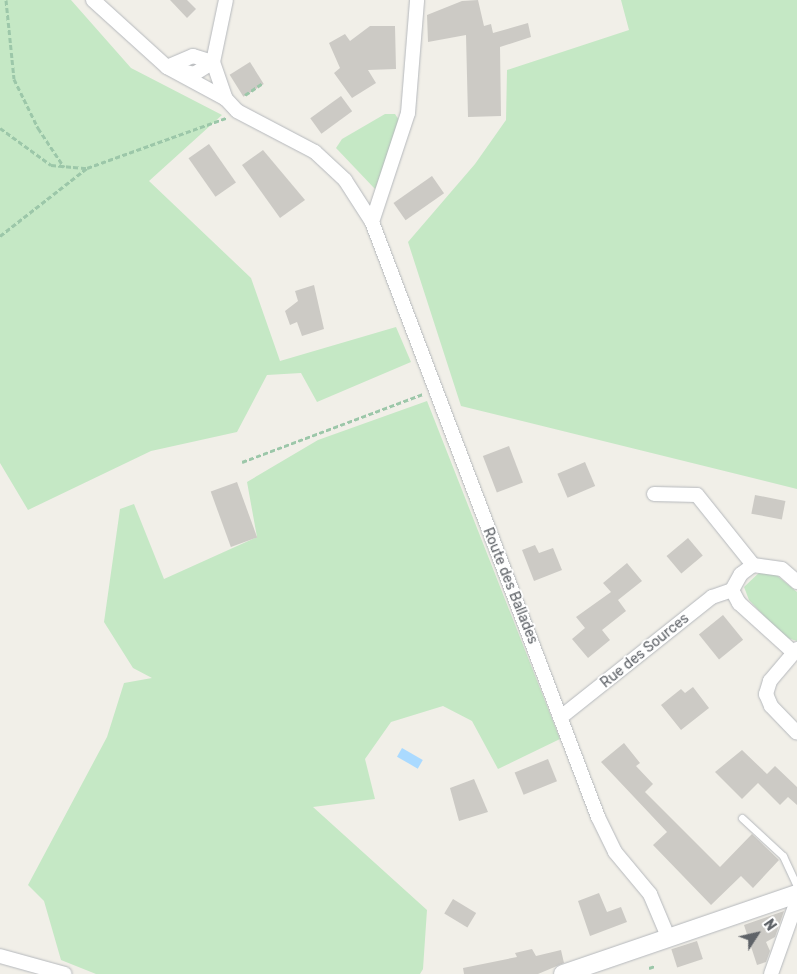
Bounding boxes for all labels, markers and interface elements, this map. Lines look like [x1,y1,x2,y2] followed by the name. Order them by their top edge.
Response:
[479,525,541,647] street label: Route des Ballades
[597,610,693,692] street label: Rue des Sources
[732,909,782,959] north arrow
[760,916,780,934] text: N

